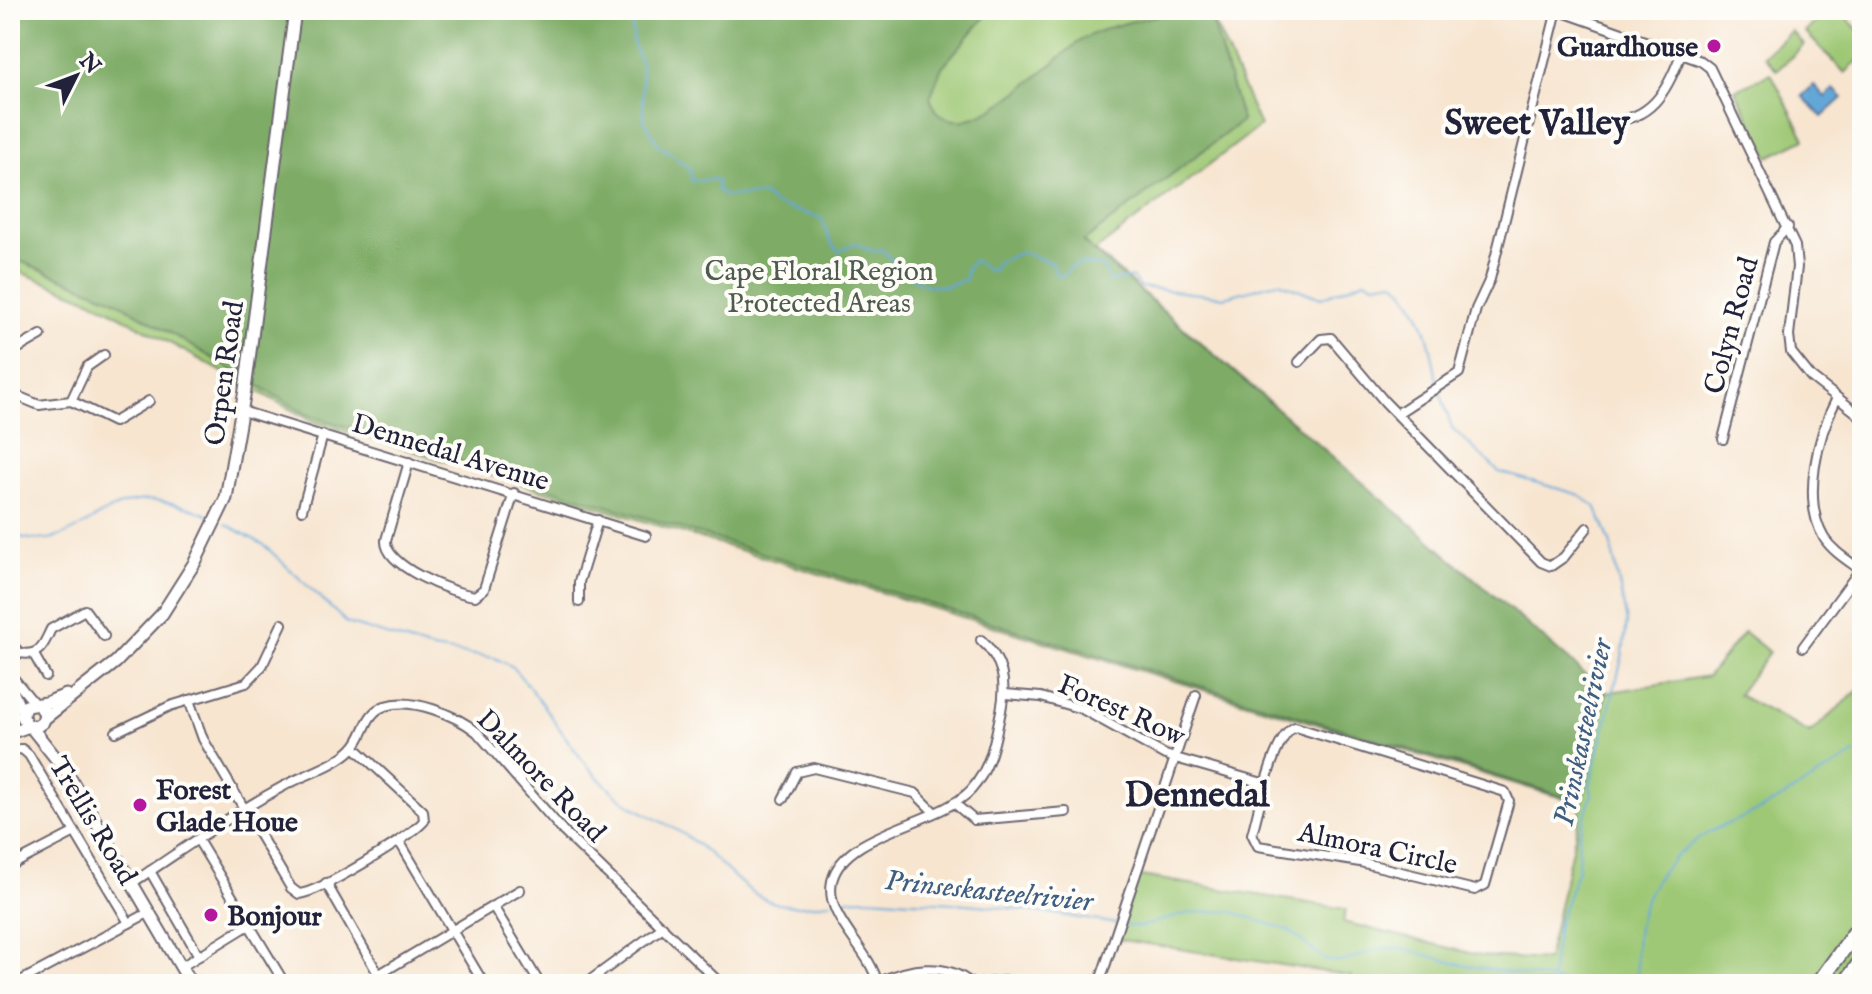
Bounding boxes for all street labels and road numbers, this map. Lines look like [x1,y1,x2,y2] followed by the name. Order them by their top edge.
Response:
[1697,253,1768,398] street label: Colyn Road
[198,299,253,448] street label: Orpen Road
[347,407,553,500] street label: Dennedal Avenue
[1052,668,1191,755] street label: Forest Row
[468,703,612,851] street label: Dalmore Road
[40,751,144,892] street label: Trellis Road
[1294,815,1460,883] street label: Almora Circle

